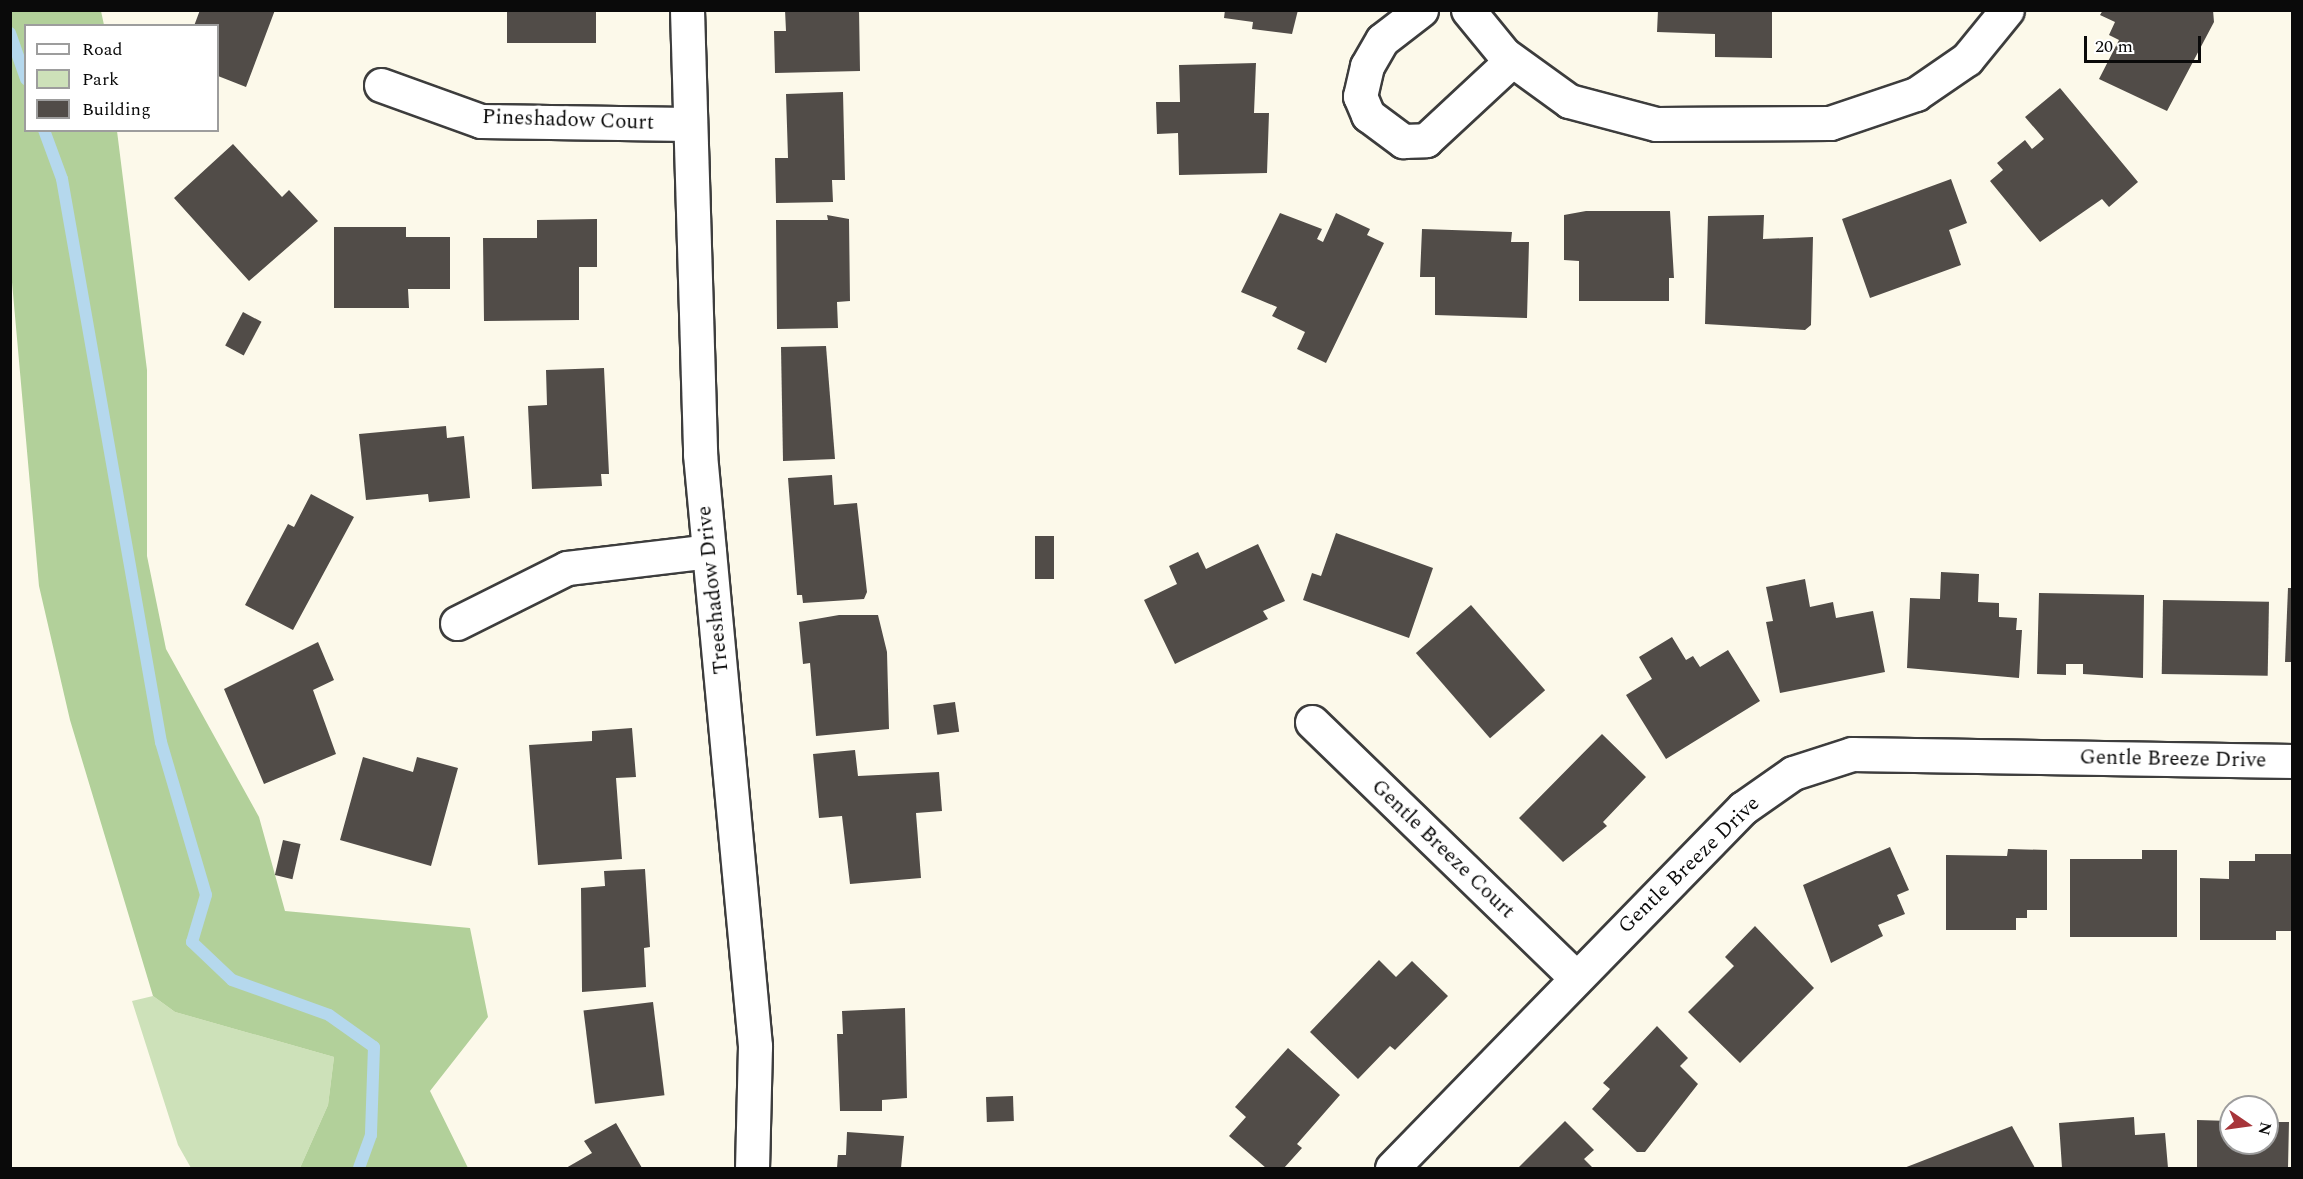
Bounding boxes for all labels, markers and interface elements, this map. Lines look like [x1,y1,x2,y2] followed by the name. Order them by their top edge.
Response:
[24,24,219,132] legend
[2087,24,2204,62] scale bar
[2095,33,2133,60] text: 20 m
[82,36,123,63] text: Road
[82,66,119,93] text: Park
[82,96,151,123] text: Building
[482,104,654,136] street label: Pineshadow Court
[692,505,734,675] street label: Treeshadow Drive
[2079,745,2267,773] street label: Gentle Breeze Drive
[1366,774,1520,924] street label: Gentle Breeze Court
[1613,791,1765,939] street label: Gentle Breeze Drive
[2219,1095,2279,1155] north arrow
[2251,1120,2278,1138] text: N

